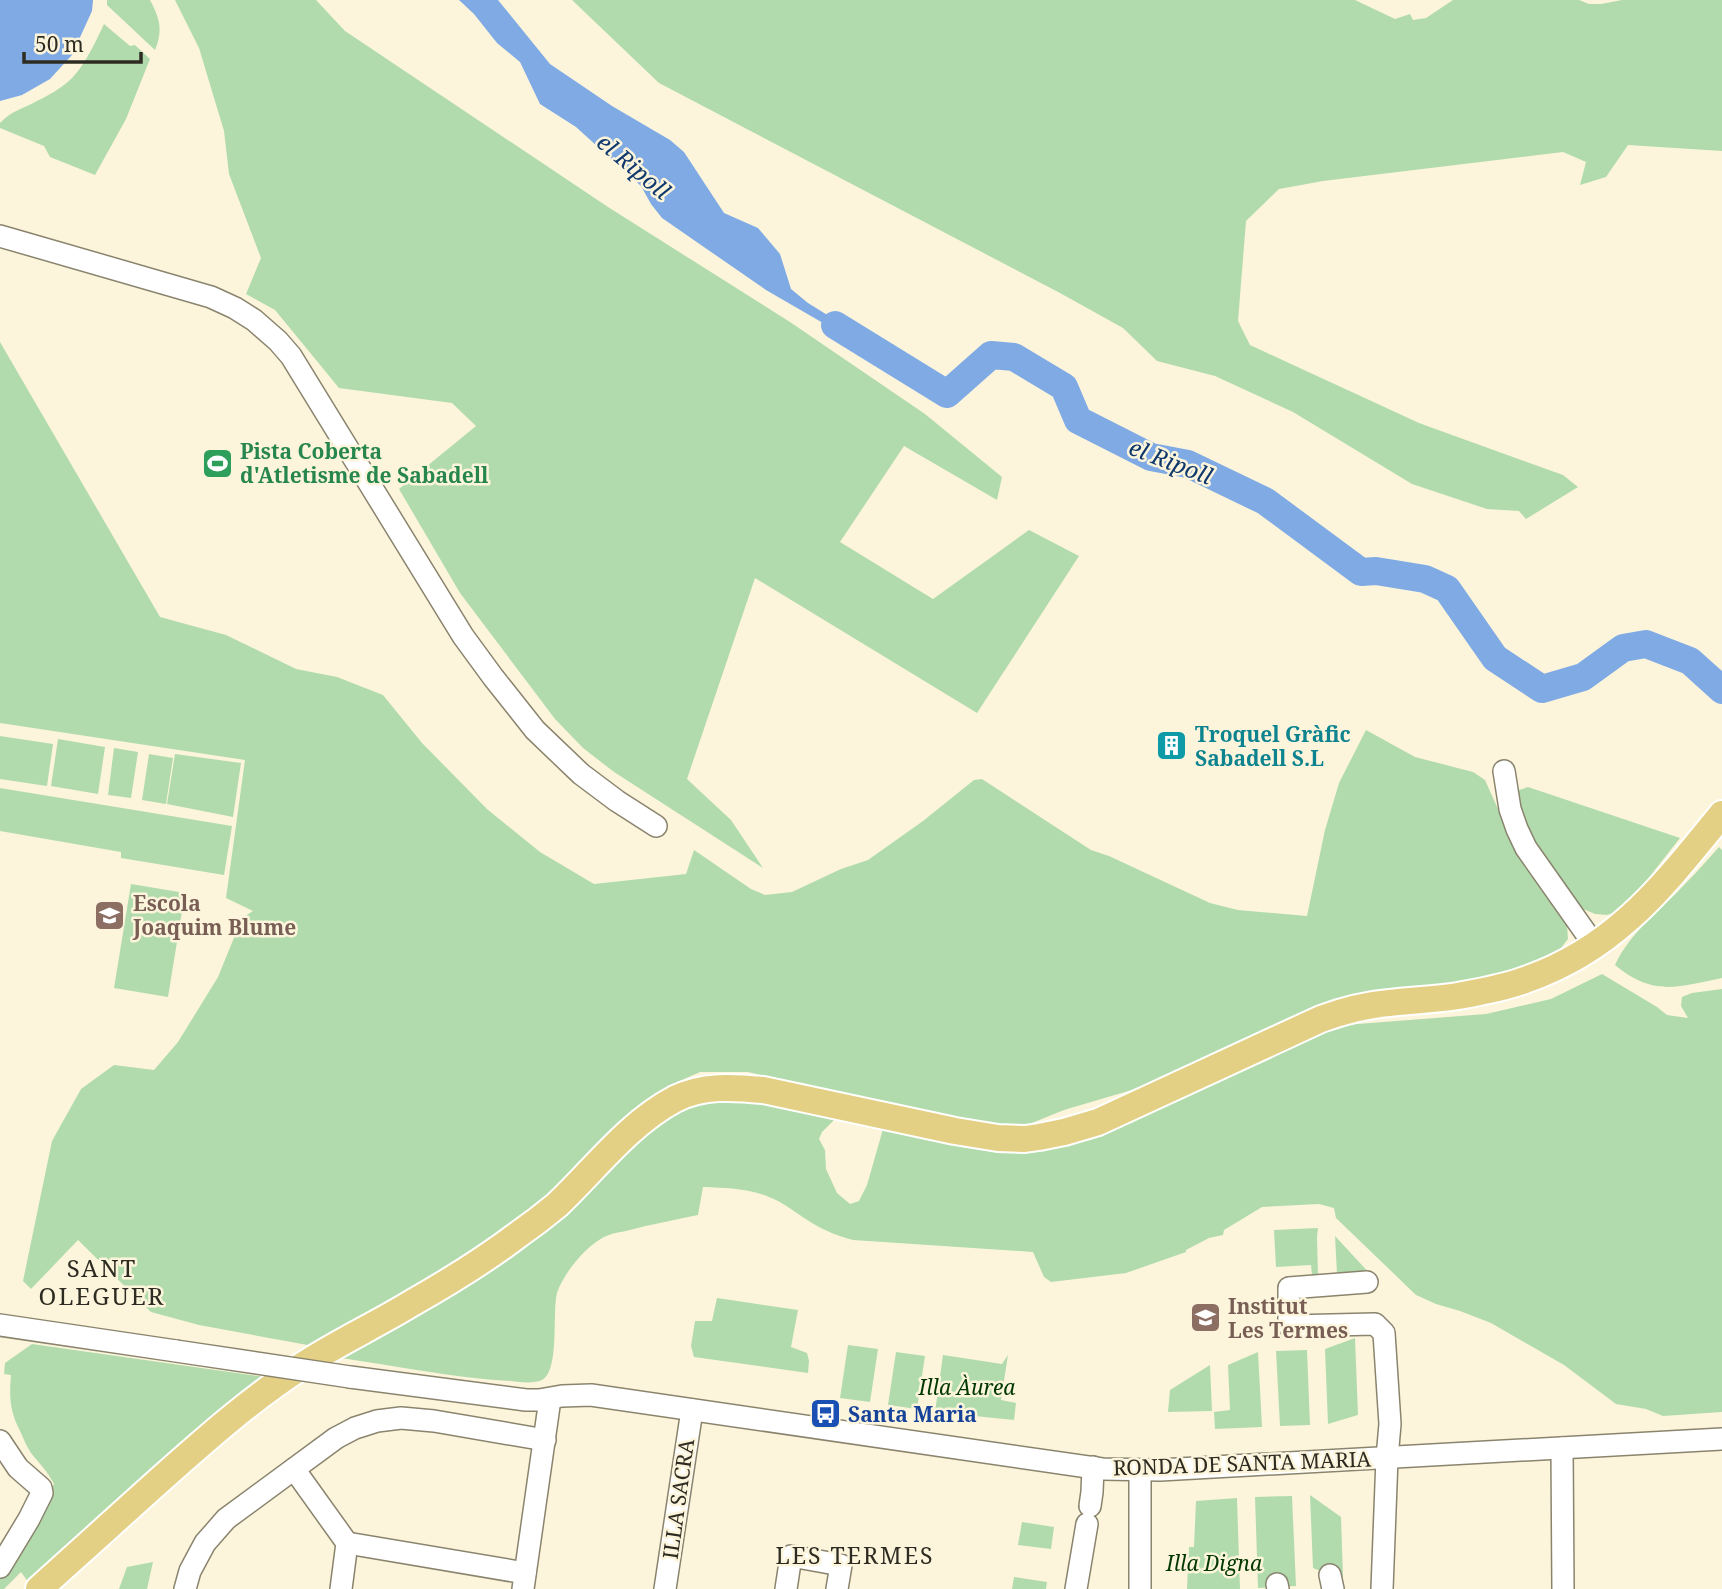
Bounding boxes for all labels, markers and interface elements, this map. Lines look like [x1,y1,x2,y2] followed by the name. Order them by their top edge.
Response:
[24,21,142,65] scale bar
[35,30,84,58] text: 50 m
[590,126,678,206] water label: el Ripoll
[1125,430,1217,492] water label: el Ripoll
[240,437,489,489] place label: Pista Coberta d'Atletisme de Sabadell
[200,446,234,480] sports icon: Pista Coberta d'Atletisme de Sabadell
[1195,720,1351,772] place label: Troquel Gràfic Sabadell S.L
[1155,729,1189,763] building icon: Troquel Gràfic Sabadell S.L
[132,889,296,941] place label: Escola Joaquim Blume
[93,898,127,932] school or university icon: Escola Joaquim Blume
[39,1251,165,1312] district label: SANT OLEGUER
[1228,1292,1348,1344] place label: Institut Les Termes
[1188,1301,1222,1335] school or university icon: Institut Les Termes
[918,1373,1016,1401] park label: Illa Àurea
[808,1397,842,1431] bus stop icon: Santa Maria
[848,1400,977,1428] place label: Santa Maria
[656,1437,700,1561] street label: ILLA SACRA
[1112,1444,1372,1482] street label: RONDA DE SANTA MARIA
[775,1539,935,1571] district label: LES TERMES
[1165,1549,1263,1577] park label: Illa Digna

